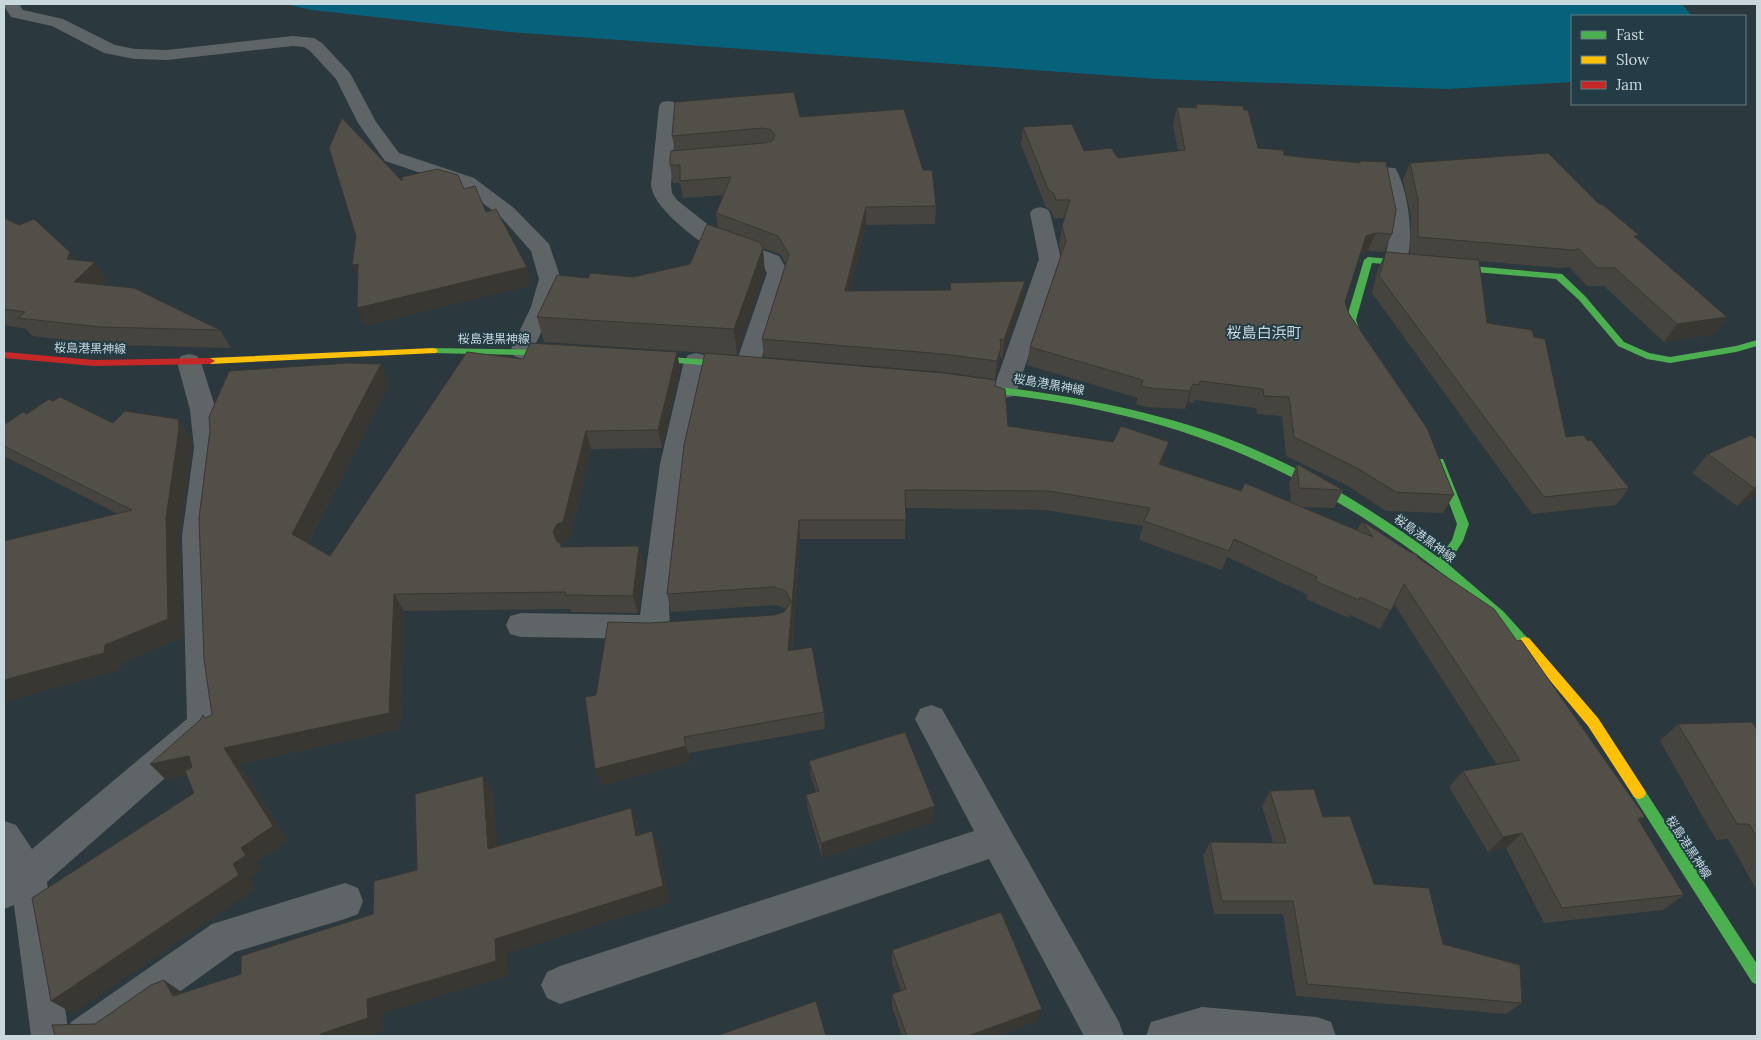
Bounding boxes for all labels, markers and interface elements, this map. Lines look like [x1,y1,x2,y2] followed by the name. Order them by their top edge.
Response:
[1571,15,1746,105] legend
[1616,25,1644,44] text: Fast
[1616,50,1649,69] text: Slow
[1615,75,1643,94] text: Jam
[1226,323,1302,342] district label: 桜島白浜町
[458,331,530,346] street label: 桜島港黒神線
[54,340,126,356] street label: 桜島港黒神線
[1012,370,1086,398] street label: 桜島港黒神線
[1391,511,1459,565] street label: 桜島港黒神線
[1663,813,1715,881] street label: 桜島港黒神線

